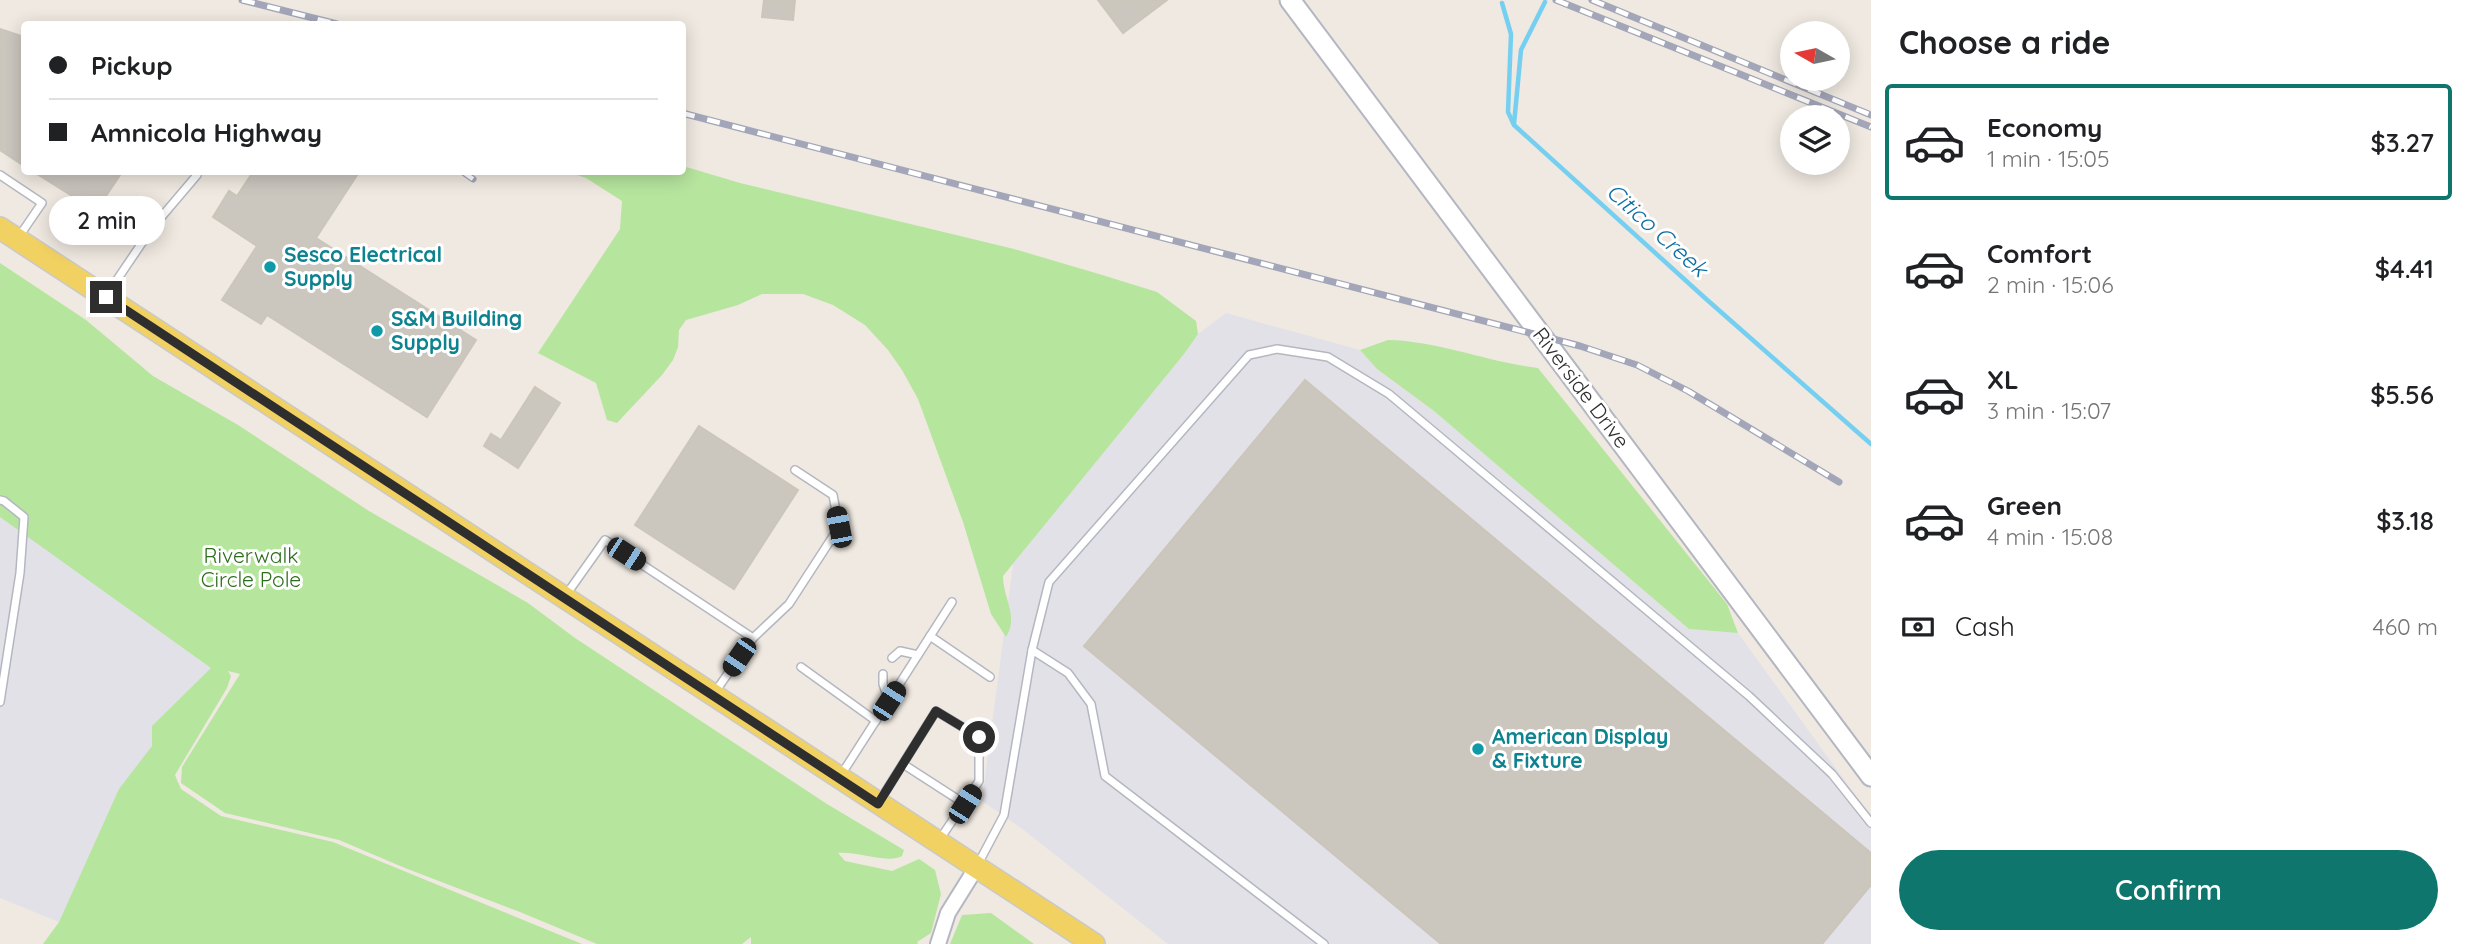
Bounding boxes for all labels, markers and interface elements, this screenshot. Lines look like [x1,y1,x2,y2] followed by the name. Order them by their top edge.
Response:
[1780,21,1850,91] north arrow
[1780,21,1850,175] map controls
[1899,22,2111,62] text: Choose a ride
[91,49,173,82] text: Pickup
[1780,105,1850,175] button: layers
[1903,111,1966,174] icon: car
[1987,111,2102,144] text: Economy
[91,116,322,149] text: Amnicola Highway
[2371,126,2434,159] text: $3.27
[1987,144,2110,173] text: 1 min · 15:05
[1601,177,1715,284] water label: Citico Creek
[48,196,164,244] callout: 2 min
[77,206,137,235] text: 2 min
[1903,237,1966,300] icon: car
[1987,237,2092,270] text: Comfort
[284,241,442,291] place label: Sesco Electrical Supply
[2375,252,2434,285] text: $4.41
[262,259,278,275] marker: Sesco Electrical Supply
[1987,270,2114,299] text: 2 min · 15:06
[90,281,122,313] route end
[391,305,522,355] place label: S&M Building Supply
[1528,322,1636,453] street label: Riverside Drive
[369,323,385,339] marker: S&M Building Supply
[1903,363,1966,426] icon: car
[1987,363,2019,396] text: XL
[2370,378,2434,411] text: $5.56
[1987,396,2111,425] text: 3 min · 15:07
[1903,489,1966,552] icon: car
[1987,489,2062,522] text: Green
[825,504,854,550] car
[2376,504,2434,537] text: $3.18
[1987,522,2113,551] text: 4 min · 15:08
[603,534,650,574] car
[201,542,301,592] park label: Riverwalk Circle Pole
[1899,608,1937,646] icon: cash
[1955,610,2015,643] text: Cash
[2373,612,2438,641] text: 460 m
[719,634,760,680] car
[869,678,910,724] car
[963,721,995,753] route start
[1492,723,1668,773] place label: American Display & Fixture
[1470,741,1486,757] marker: American Display & Fixture
[945,781,986,827] car
[1899,850,2438,930] button: Confirm

